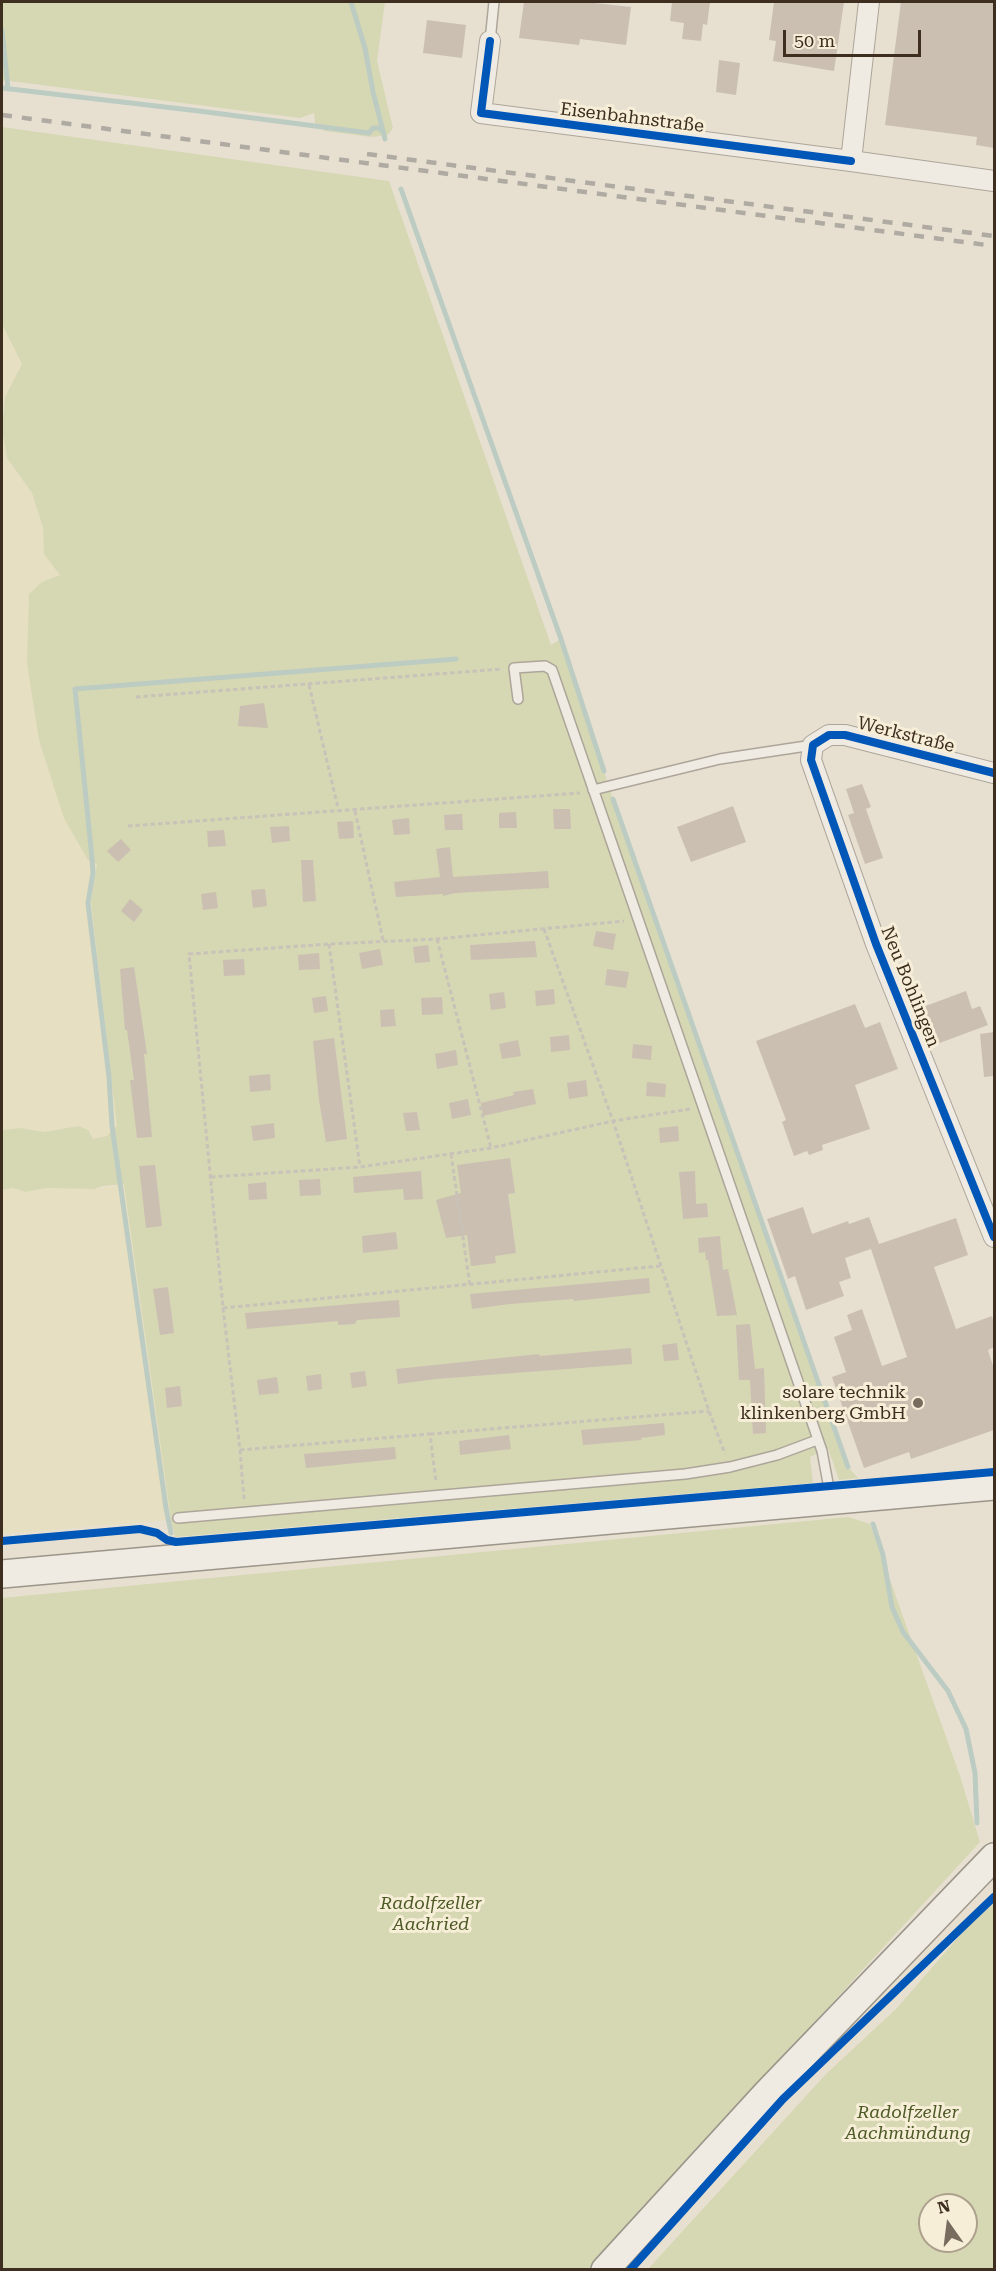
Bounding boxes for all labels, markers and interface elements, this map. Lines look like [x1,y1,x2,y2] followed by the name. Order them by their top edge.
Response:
[786,18,924,56] scale bar
[794,30,835,51] text: 50 m
[559,98,705,138] street label: Eisenbahnstraße
[855,712,957,758] street label: Werkstraße
[876,923,944,1051] street label: Neu Bohlingen
[740,1382,906,1424] place label: solare technik klinkenberg GmbH
[911,1396,925,1410] marker: solare technik klinkenberg GmbH
[380,1893,482,1936] park label: Radolfzeller Aachried
[845,2102,971,2144] park label: Radolfzeller Aachmündung
[918,2193,978,2253] north arrow
[936,2196,952,2218] text: N

